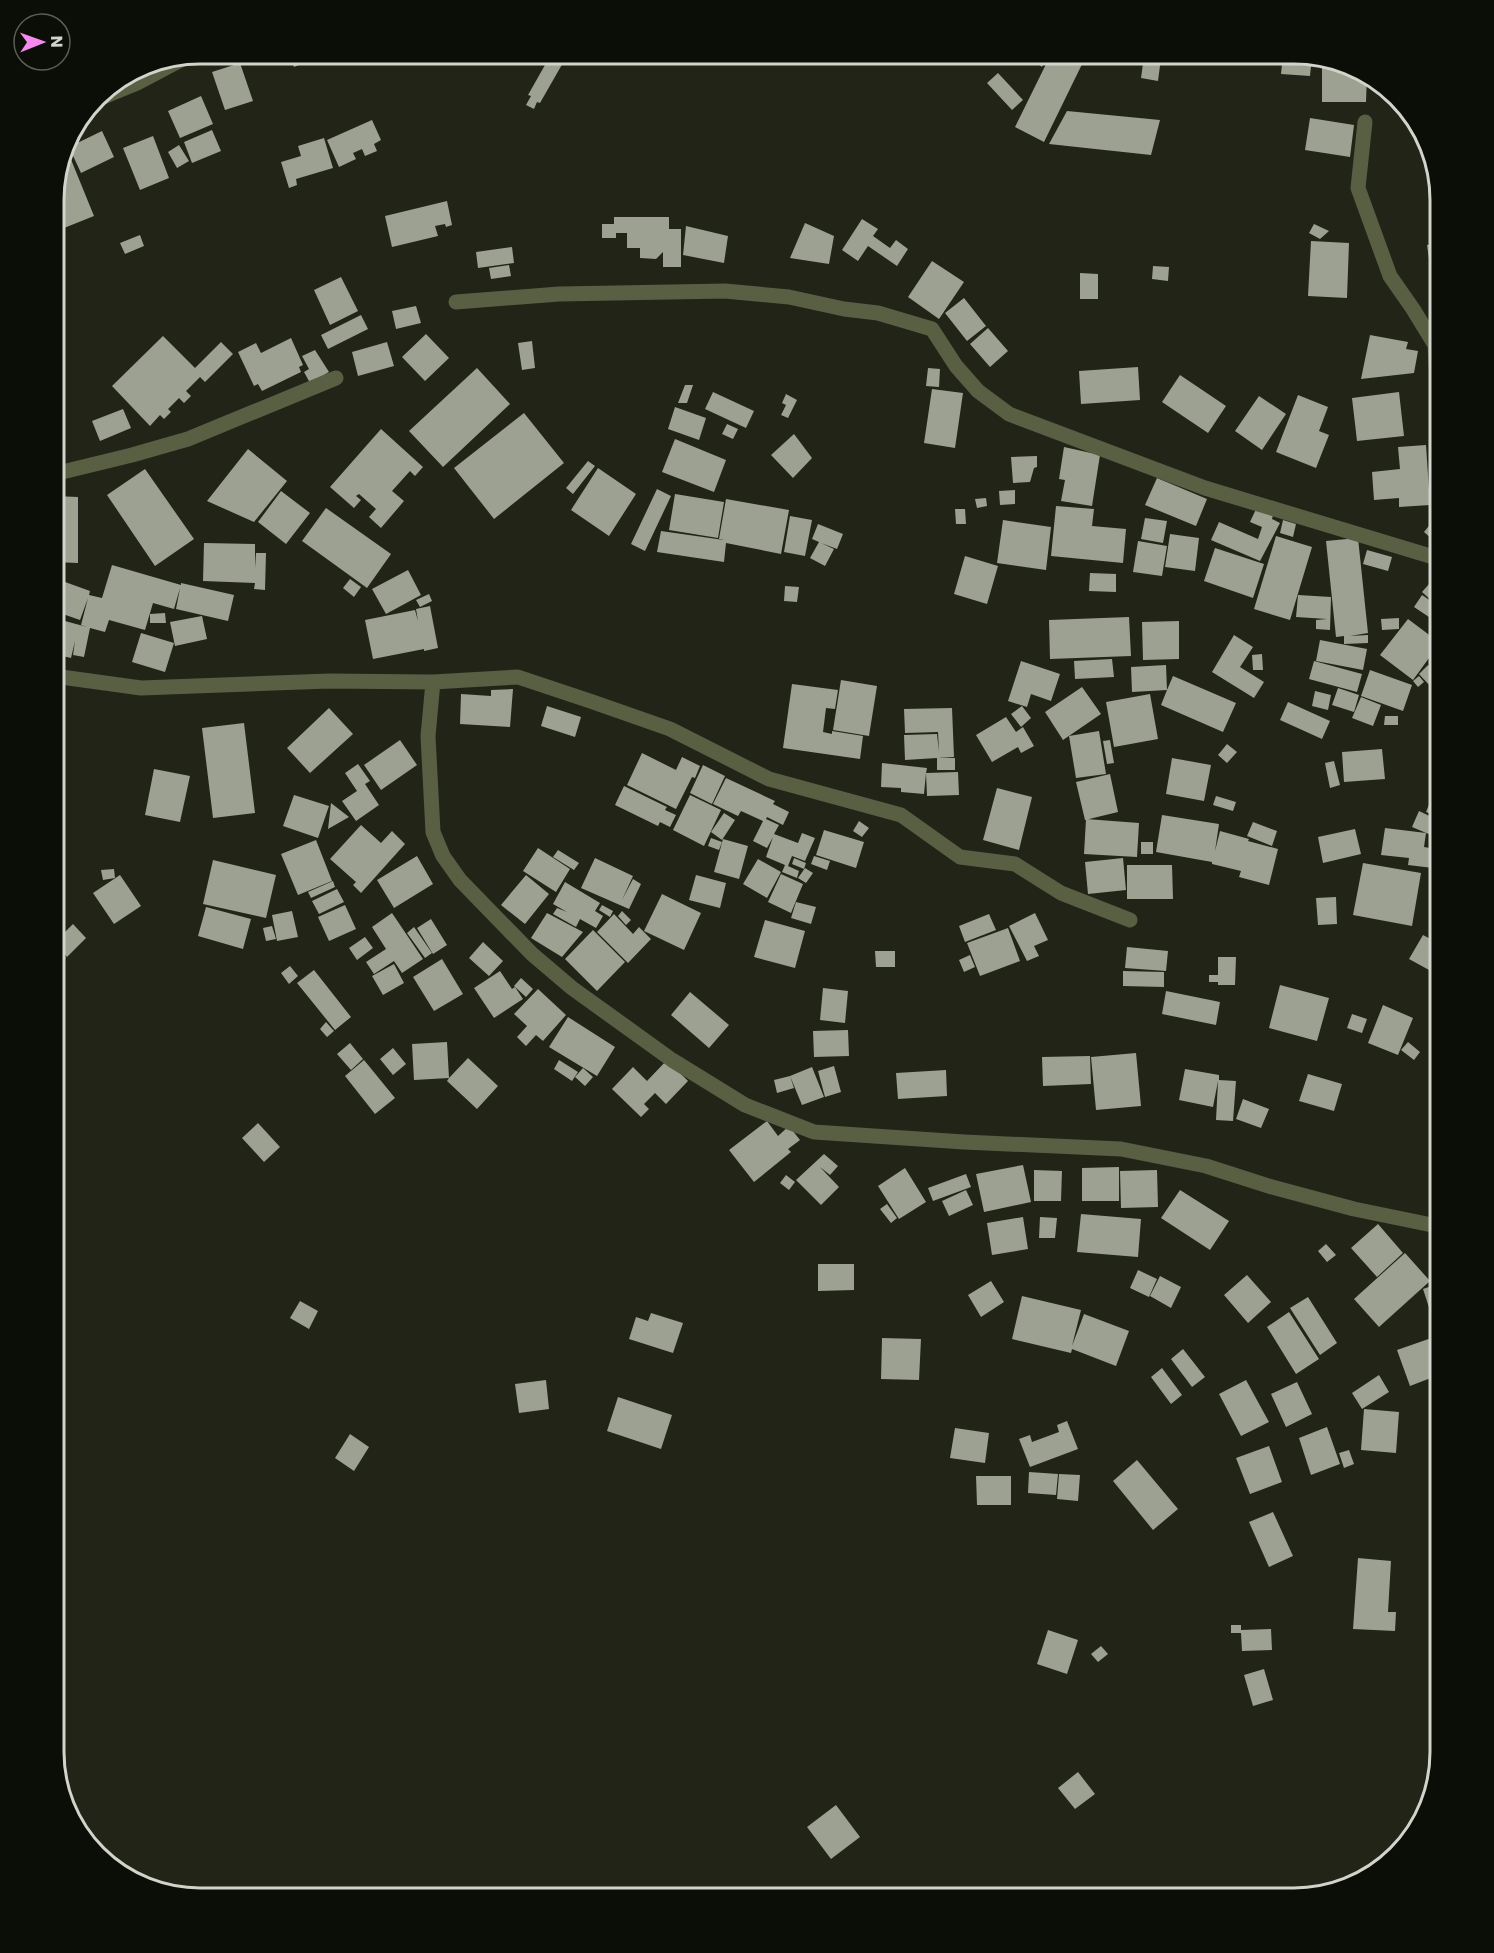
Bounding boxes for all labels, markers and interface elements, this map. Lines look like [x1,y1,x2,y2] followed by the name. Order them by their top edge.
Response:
[12,12,72,72] north arrow
[45,36,68,48] text: N

